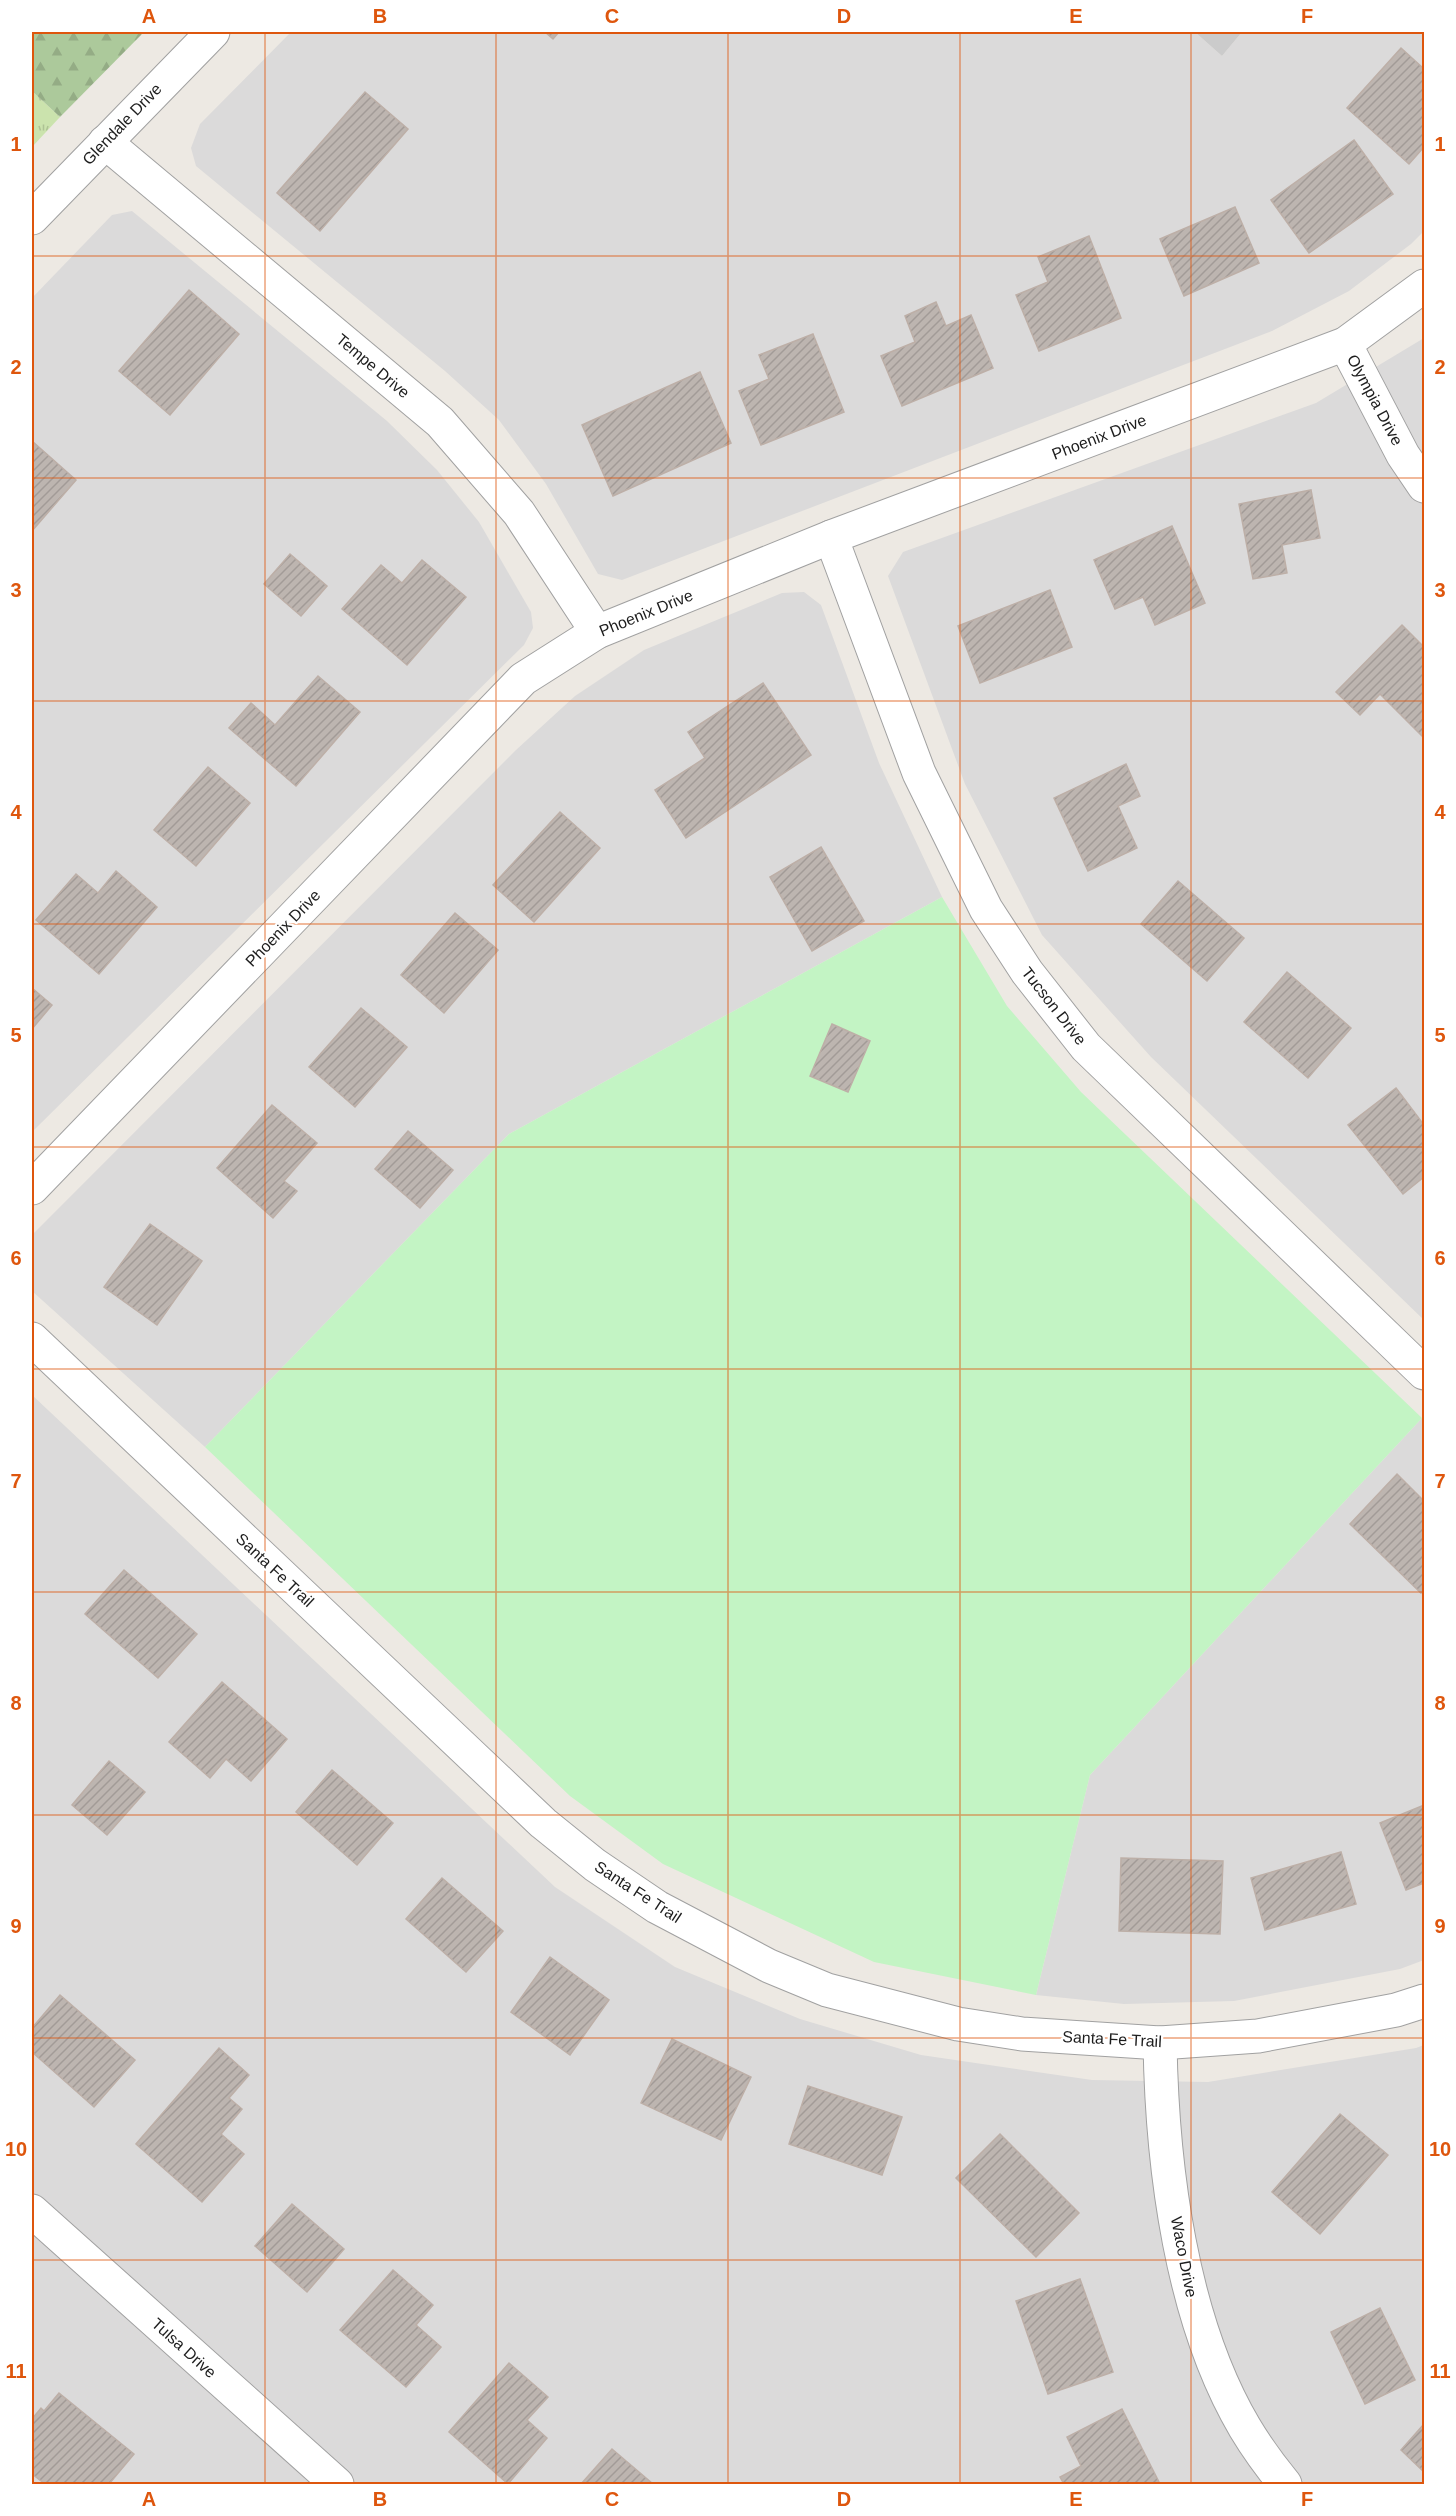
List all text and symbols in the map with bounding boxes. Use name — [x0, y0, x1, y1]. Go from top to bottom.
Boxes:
text: A — [142, 5, 156, 27]
text: B — [373, 5, 387, 27]
text: C — [605, 5, 619, 27]
text: D — [837, 5, 851, 27]
text: E — [1069, 5, 1083, 27]
text: F — [1301, 5, 1313, 27]
street label: Glendale Drive — [79, 80, 165, 168]
text: 1 — [10, 133, 22, 155]
text: 1 — [1434, 133, 1446, 155]
street label: Tempe Drive — [333, 331, 413, 401]
street label: Olympia Drive — [1344, 352, 1406, 448]
text: 2 — [10, 356, 22, 378]
text: 2 — [1434, 356, 1446, 378]
street label: Phoenix Drive — [1049, 411, 1149, 463]
text: 3 — [10, 579, 22, 601]
text: 3 — [1434, 579, 1446, 601]
street label: Phoenix Drive — [597, 586, 695, 640]
text: 4 — [10, 801, 22, 823]
text: 4 — [1434, 801, 1446, 823]
street label: Phoenix Drive — [242, 886, 324, 970]
street label: Tucson Drive — [1018, 964, 1090, 1048]
text: 5 — [10, 1024, 22, 1046]
text: 5 — [1434, 1024, 1446, 1046]
text: 6 — [10, 1247, 22, 1269]
text: 6 — [1434, 1247, 1446, 1269]
text: 7 — [10, 1470, 22, 1492]
text: 7 — [1434, 1470, 1446, 1492]
street label: Santa Fe Trail — [233, 1530, 317, 1610]
text: 8 — [10, 1692, 22, 1714]
text: 8 — [1434, 1692, 1446, 1714]
street label: Santa Fe Trail — [592, 1858, 684, 1926]
text: 9 — [10, 1915, 22, 1937]
text: 9 — [1434, 1915, 1446, 1937]
street label: Santa Fe Trail — [1062, 2028, 1162, 2050]
text: 10 — [5, 2138, 27, 2160]
text: 10 — [1429, 2138, 1451, 2160]
street label: Waco Drive — [1168, 2215, 1200, 2299]
street label: Tulsa Drive — [148, 2315, 220, 2381]
text: 11 — [5, 2360, 27, 2382]
text: 11 — [1429, 2360, 1451, 2382]
text: A — [142, 2488, 156, 2510]
text: B — [373, 2488, 387, 2510]
text: C — [605, 2488, 619, 2510]
text: D — [837, 2488, 851, 2510]
text: E — [1069, 2488, 1083, 2510]
text: F — [1301, 2488, 1313, 2510]

